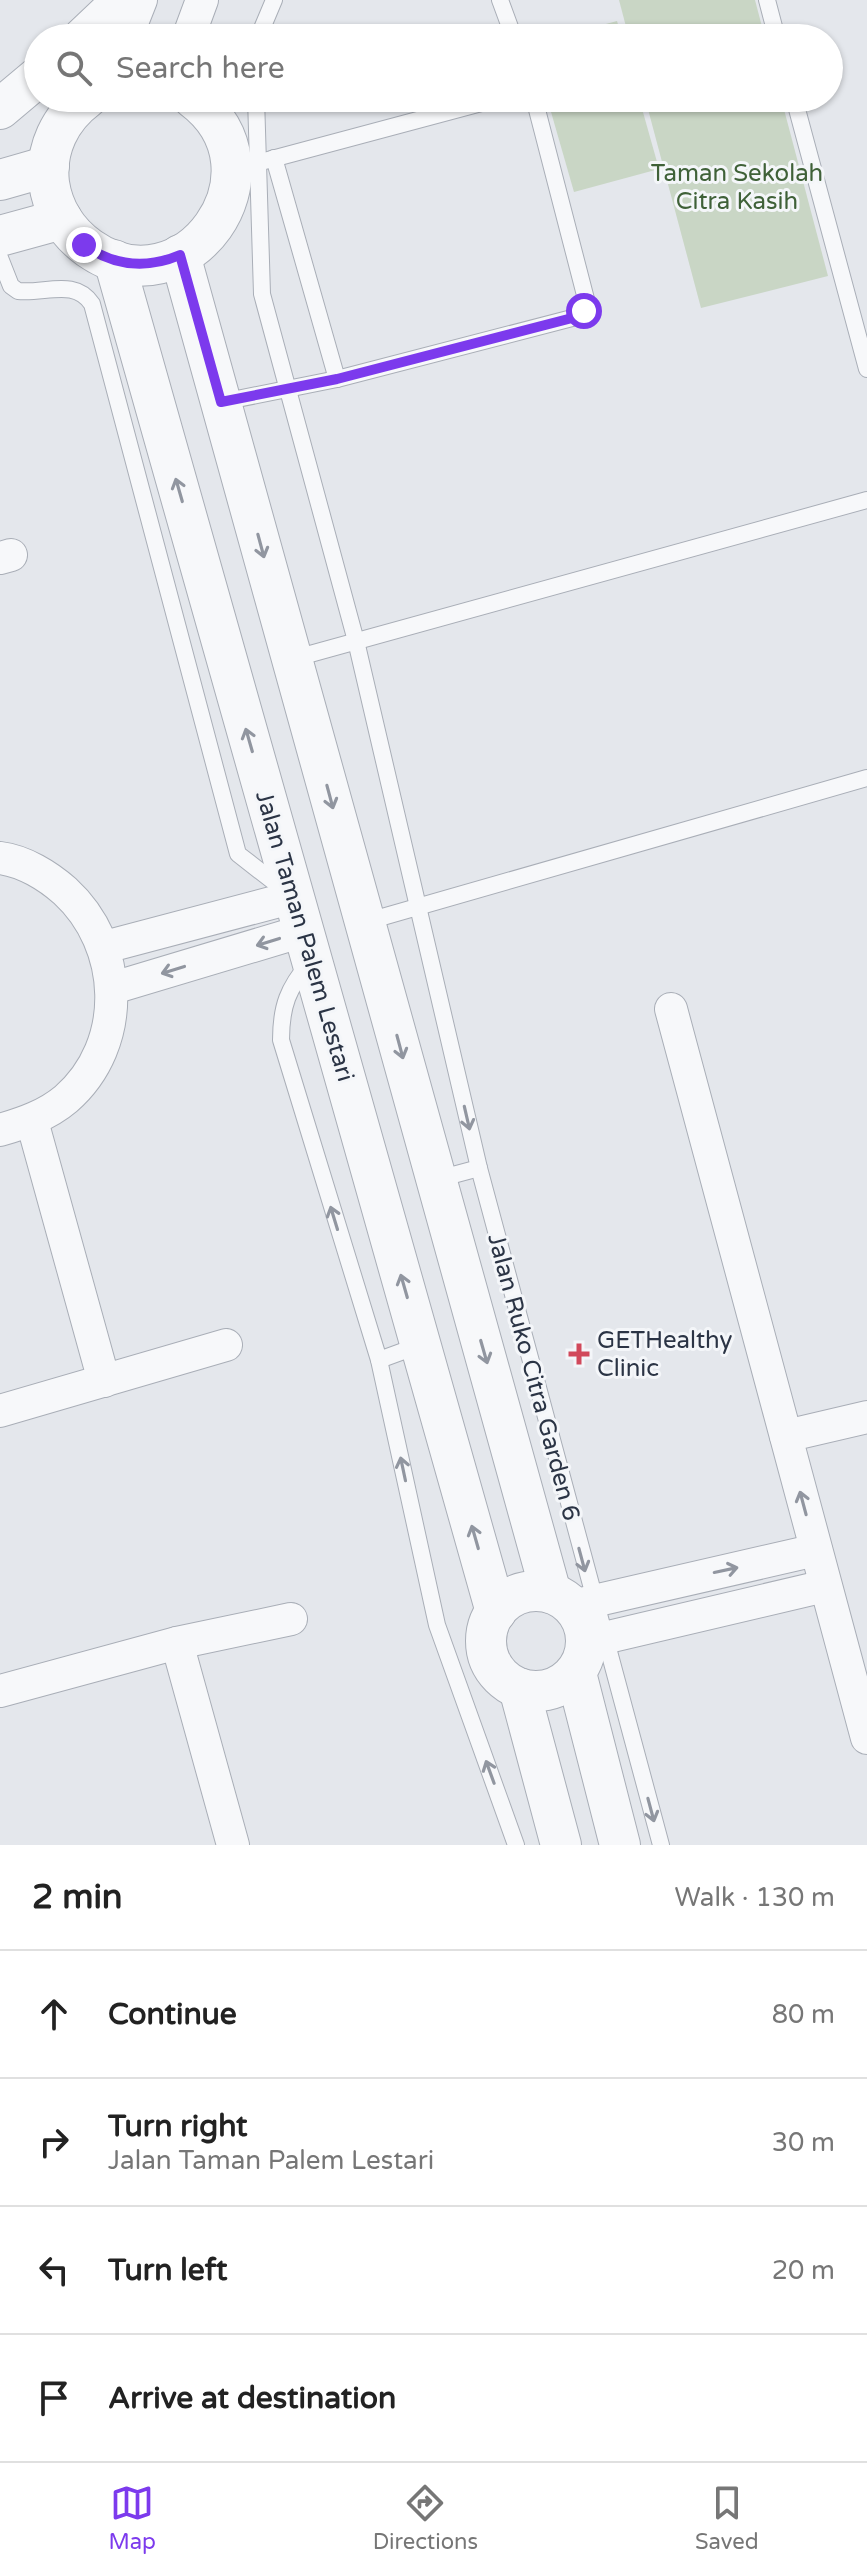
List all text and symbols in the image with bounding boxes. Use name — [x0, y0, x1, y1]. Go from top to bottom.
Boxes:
search box — [24, 24, 843, 112]
icon: search — [52, 46, 96, 90]
text: Search here — [116, 50, 285, 87]
park label: Taman Sekolah Citra Kasih — [651, 159, 823, 216]
route end — [66, 227, 102, 263]
route start — [566, 293, 602, 329]
one-way arrow — [170, 477, 185, 503]
one-way arrow — [254, 533, 269, 559]
one-way arrow — [241, 727, 256, 753]
one-way arrow — [324, 783, 339, 809]
street label: Jalan Taman Palem Lestari — [249, 787, 360, 1085]
one-way arrow — [255, 935, 281, 950]
one-way arrow — [160, 963, 186, 978]
one-way arrow — [393, 1034, 408, 1060]
one-way arrow — [460, 1105, 475, 1131]
one-way arrow — [326, 1205, 341, 1230]
street label: Jalan Ruko Citra Garden 6 — [481, 1230, 586, 1524]
one-way arrow — [396, 1274, 411, 1300]
place label: GETHealthy Clinic — [597, 1326, 732, 1383]
one-way arrow — [477, 1338, 492, 1364]
marker: GETHealthy Clinic — [568, 1343, 590, 1365]
one-way arrow — [395, 1456, 410, 1482]
one-way arrow — [795, 1490, 810, 1516]
one-way arrow — [466, 1524, 481, 1550]
one-way arrow — [575, 1546, 590, 1572]
one-way arrow — [713, 1562, 738, 1577]
one-way arrow — [482, 1760, 496, 1784]
one-way arrow — [644, 1797, 659, 1823]
text: 2 min — [32, 1877, 123, 1918]
text: Walk · 130 m — [675, 1882, 835, 1913]
icon: ahead — [32, 1992, 76, 2036]
text: Continue — [108, 1996, 237, 2033]
text: 80 m — [772, 1999, 835, 2030]
text: Turn right — [108, 2108, 248, 2145]
icon: right — [32, 2120, 76, 2164]
text: 30 m — [772, 2127, 835, 2158]
text: Jalan Taman Palem Lestari — [108, 2145, 434, 2176]
icon: left — [32, 2248, 76, 2292]
text: Turn left — [108, 2252, 227, 2289]
text: 20 m — [772, 2255, 835, 2286]
icon: arrive — [32, 2376, 76, 2420]
text: Arrive at destination — [108, 2380, 396, 2417]
tab: Map — [108, 2481, 156, 2555]
tab: Directions — [373, 2481, 478, 2555]
tab: Saved — [695, 2481, 759, 2555]

